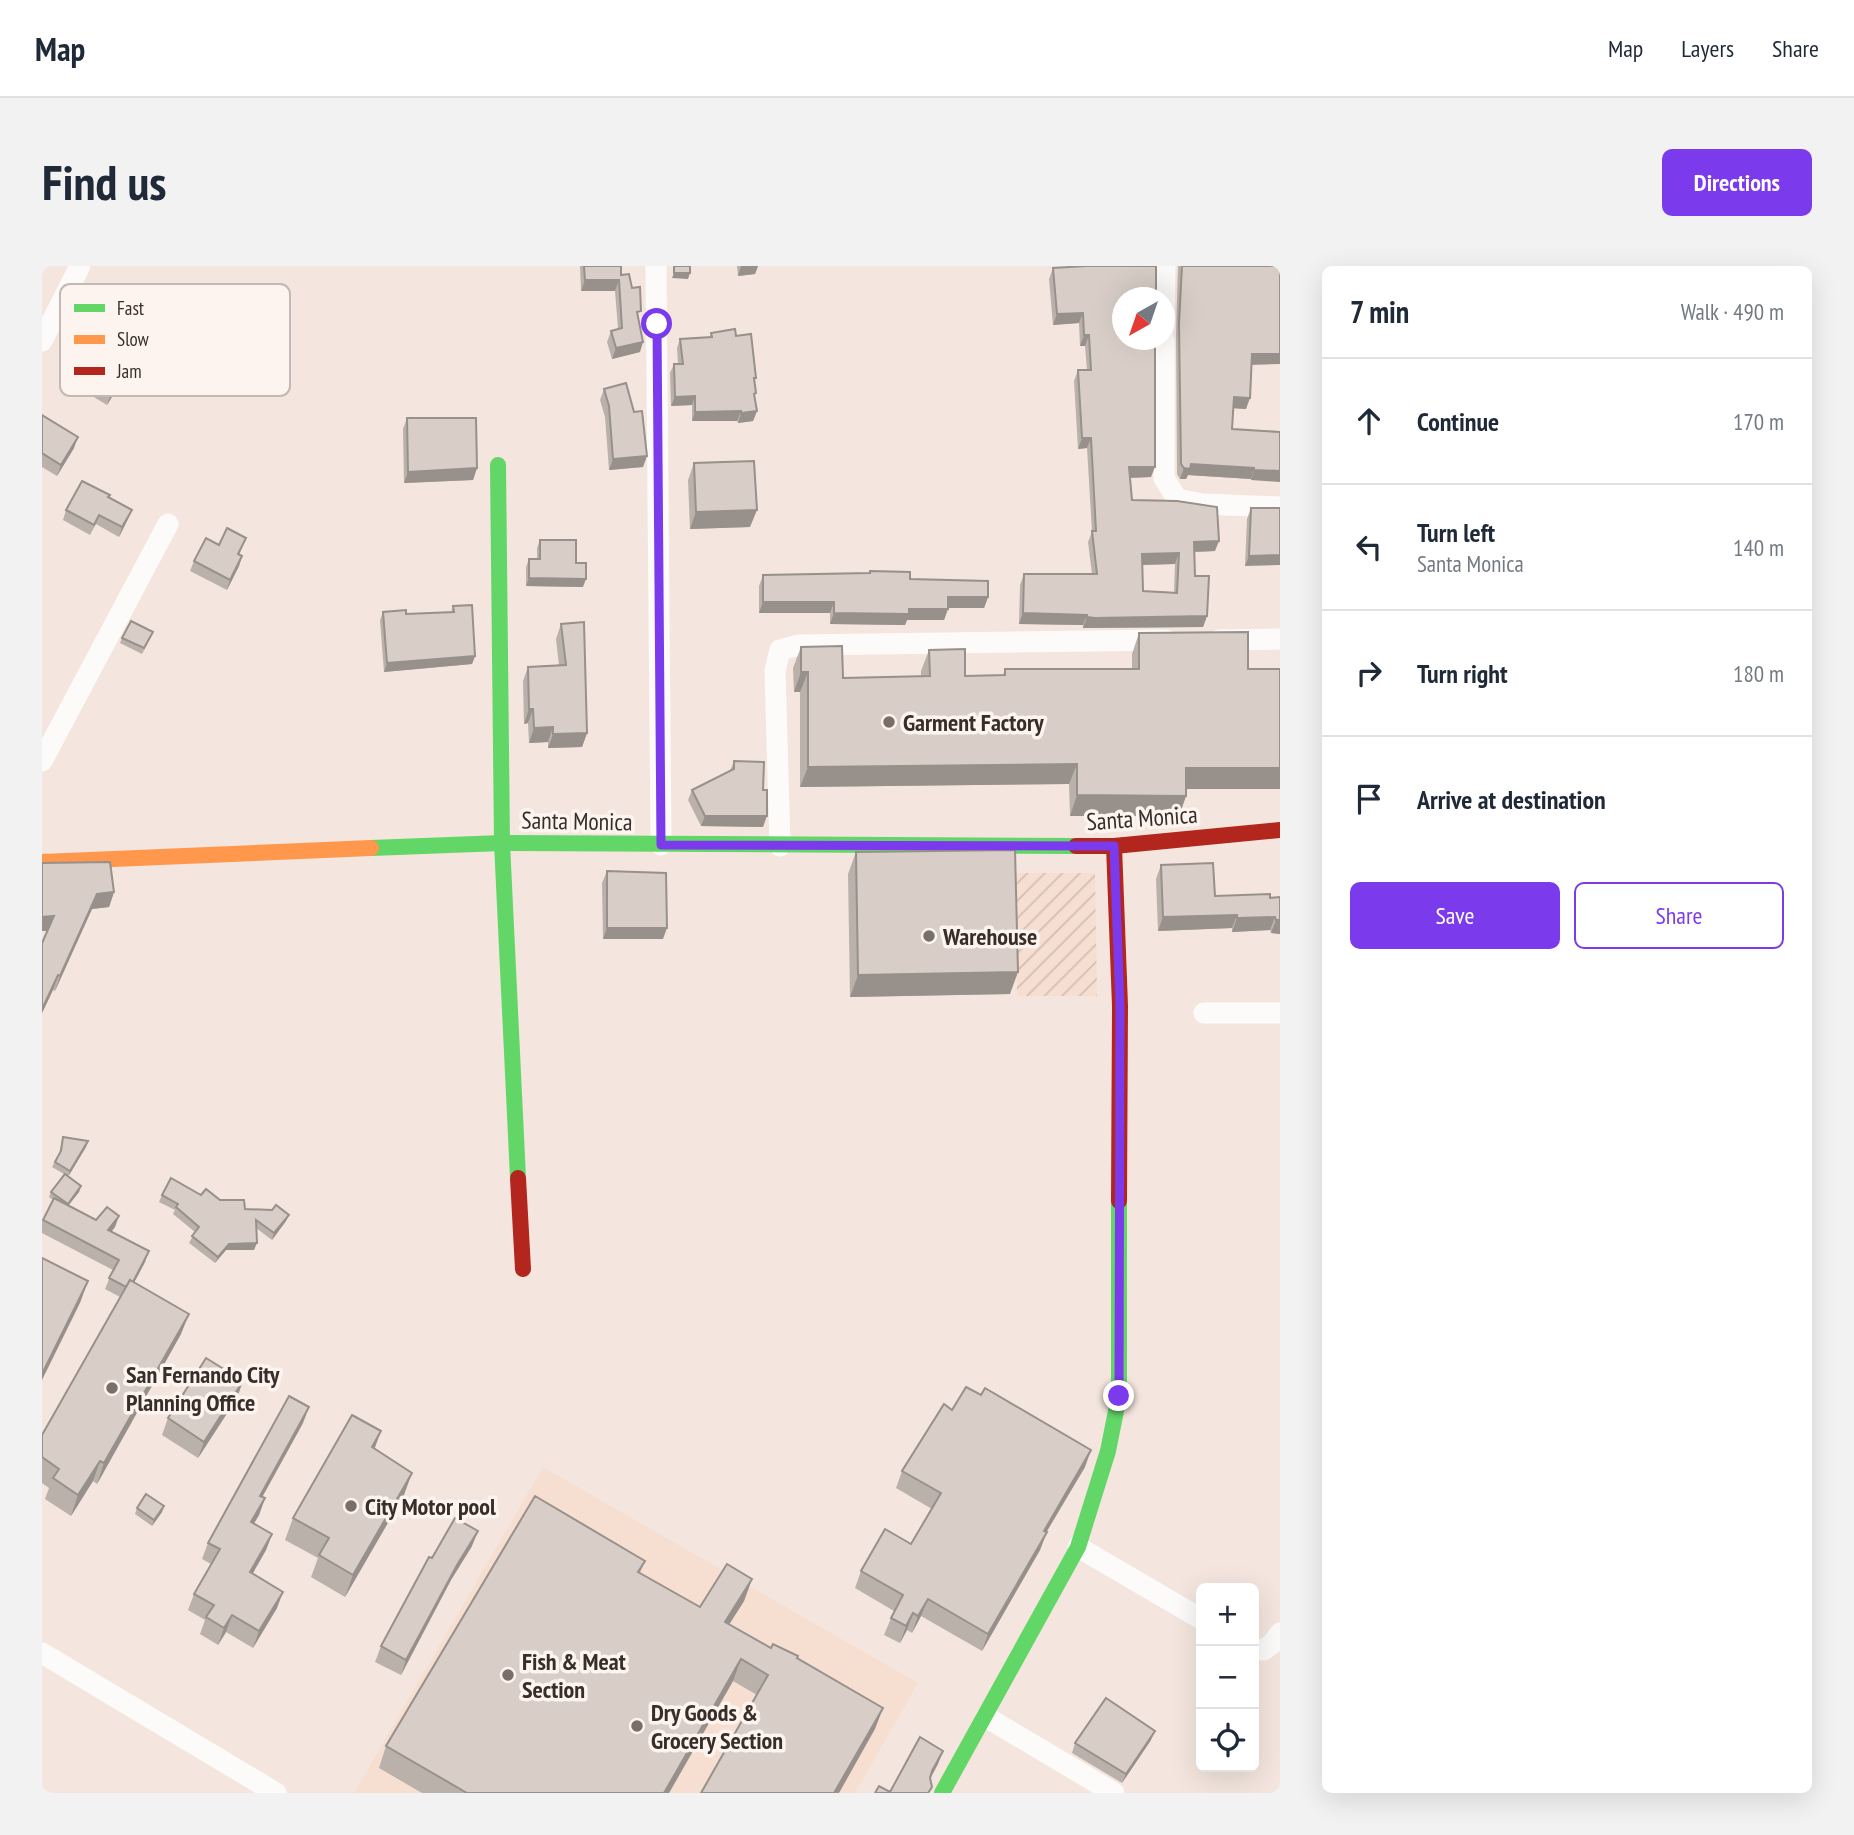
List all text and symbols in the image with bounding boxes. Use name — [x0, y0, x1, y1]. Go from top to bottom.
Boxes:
text: Map — [35, 27, 85, 70]
text: Map — [1608, 33, 1643, 64]
text: Layers — [1681, 33, 1734, 64]
text: Share — [1772, 33, 1819, 64]
button: Directions — [1662, 149, 1812, 216]
text: Find us — [42, 150, 166, 214]
legend — [60, 284, 290, 396]
north arrow — [1112, 287, 1175, 350]
text: 7 min — [1350, 292, 1409, 331]
text: Fast — [117, 296, 145, 320]
text: Walk · 490 m — [1681, 297, 1784, 326]
route start — [641, 308, 672, 339]
text: Slow — [117, 327, 150, 351]
text: Jam — [116, 359, 142, 383]
icon: ahead — [1350, 402, 1388, 440]
text: Continue — [1417, 405, 1499, 438]
text: 170 m — [1733, 407, 1784, 436]
text: Turn left — [1417, 516, 1495, 549]
icon: left — [1350, 528, 1388, 566]
text: 140 m — [1733, 533, 1784, 562]
text: Santa Monica — [1417, 549, 1524, 578]
icon: right — [1350, 654, 1388, 692]
text: Turn right — [1417, 657, 1508, 690]
text: 180 m — [1733, 659, 1784, 688]
place label: Garment Factory — [903, 707, 1044, 738]
marker: Garment Factory — [881, 714, 897, 730]
icon: arrive — [1350, 780, 1388, 818]
text: Arrive at destination — [1417, 783, 1606, 816]
street label: Santa Monica — [1085, 799, 1199, 837]
street label: Santa Monica — [521, 805, 633, 837]
button: Save — [1350, 882, 1560, 949]
button: Share — [1574, 882, 1784, 949]
place label: Warehouse — [942, 921, 1037, 952]
marker: Warehouse — [921, 928, 937, 944]
place label: San Fernando City Planning Office — [126, 1359, 280, 1418]
marker: San Fernando City Planning Office — [104, 1380, 120, 1396]
route end — [1103, 1380, 1134, 1411]
place label: City Motor pool — [365, 1491, 496, 1522]
marker: City Motor pool — [343, 1498, 359, 1514]
map controls — [1196, 1583, 1259, 1772]
button: + — [1196, 1583, 1259, 1646]
place label: Fish & Meat Section — [522, 1646, 626, 1705]
button: − — [1196, 1646, 1259, 1709]
marker: Fish & Meat Section — [500, 1667, 516, 1683]
place label: Dry Goods & Grocery Section — [651, 1697, 783, 1756]
button: locate — [1196, 1709, 1259, 1772]
marker: Dry Goods & Grocery Section — [629, 1718, 645, 1734]

